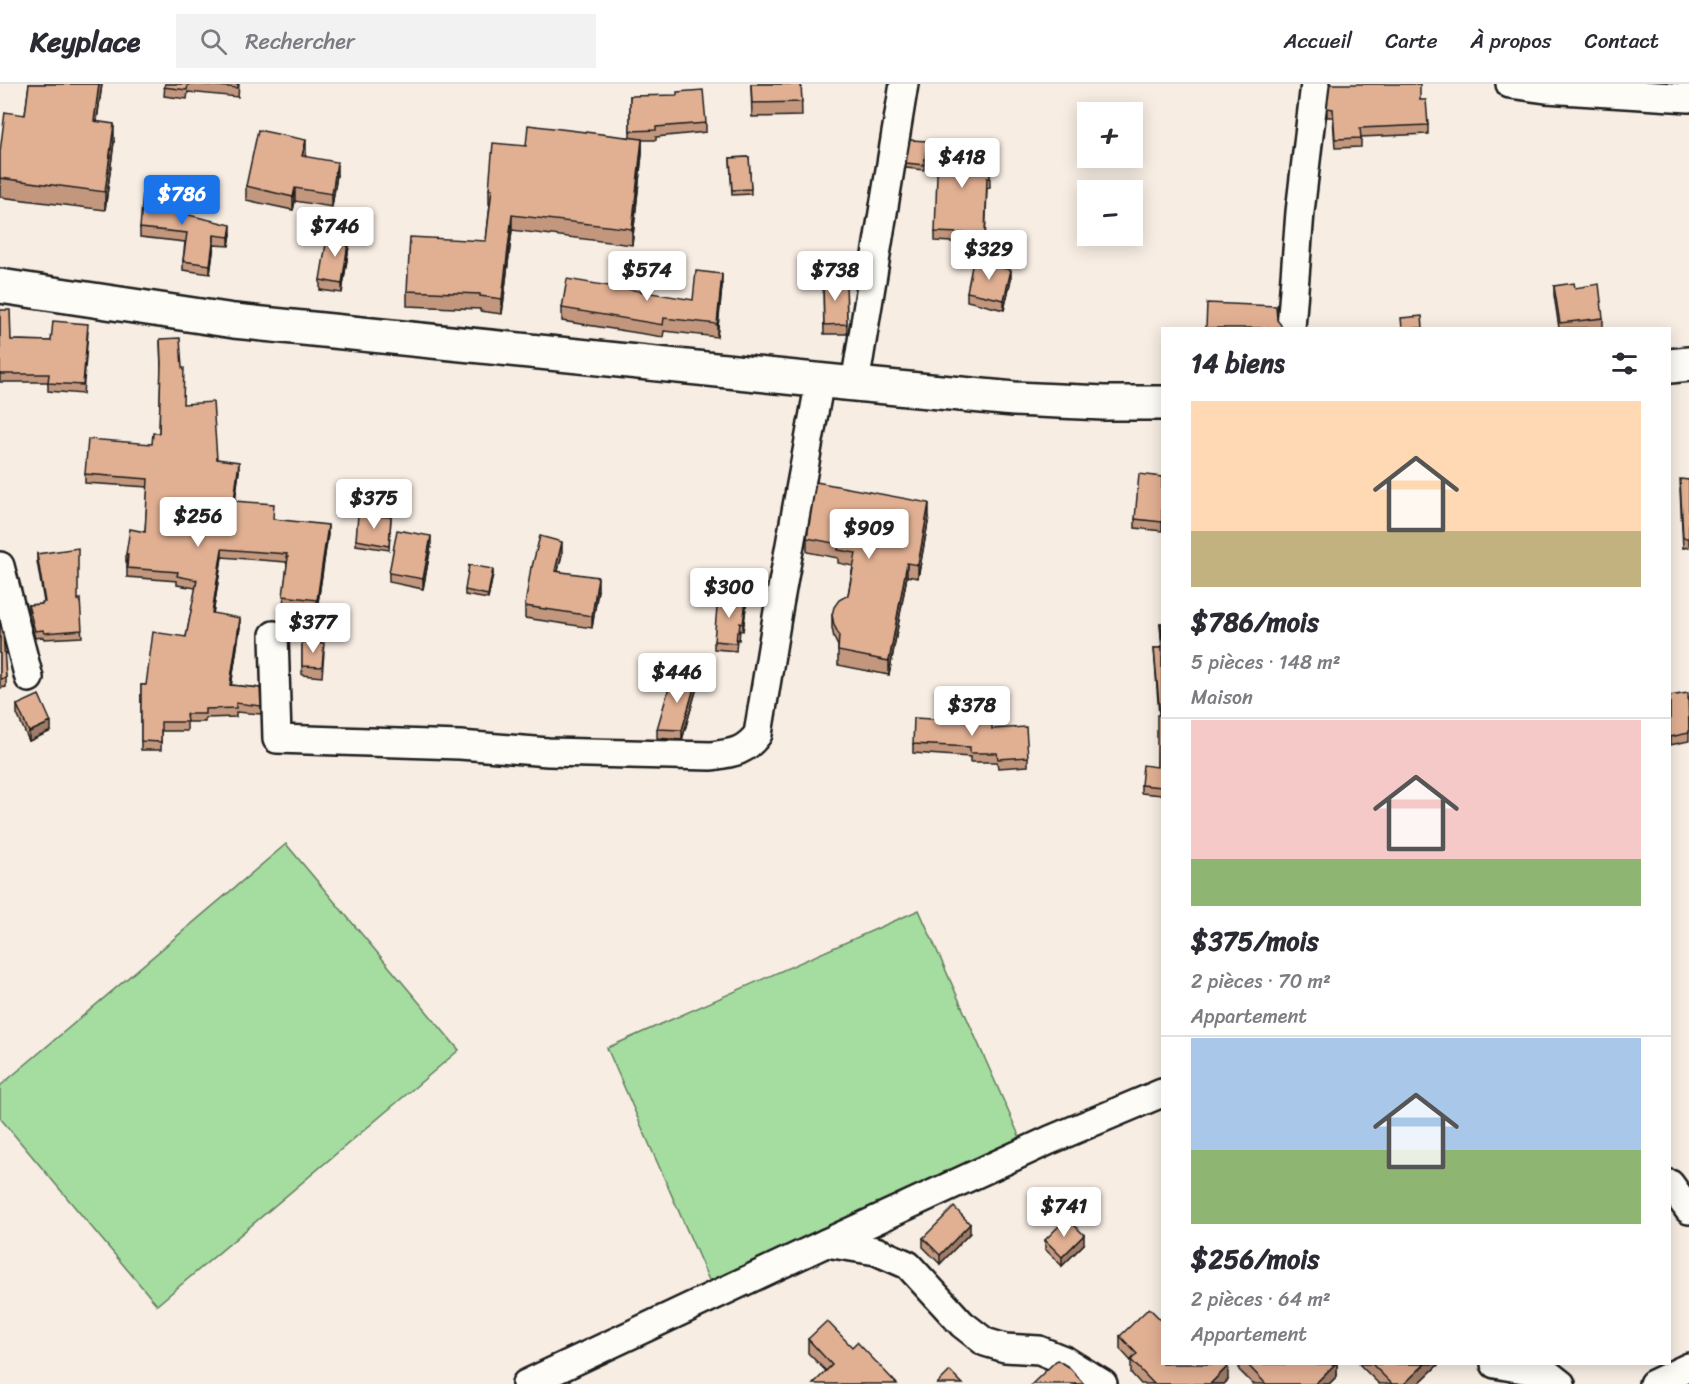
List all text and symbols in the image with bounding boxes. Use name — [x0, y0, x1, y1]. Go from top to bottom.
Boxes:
search box — [176, 14, 596, 68]
text: Keyplace — [30, 17, 140, 66]
text: Rechercher — [245, 22, 355, 61]
text: Accueil — [1284, 22, 1352, 60]
text: Carte — [1385, 22, 1438, 60]
text: À propos — [1471, 22, 1552, 60]
text: Contact — [1585, 22, 1659, 60]
icon: search — [197, 25, 230, 58]
map controls — [1077, 102, 1143, 246]
button: + — [1077, 102, 1143, 168]
pin: $418 — [926, 138, 998, 189]
text: $418 — [939, 140, 985, 175]
pin: $786 — [146, 175, 218, 226]
text: $786 — [158, 177, 206, 212]
button: − — [1077, 180, 1143, 246]
pin: $746 — [299, 207, 371, 258]
text: $746 — [311, 209, 359, 244]
pin: $329 — [953, 230, 1025, 281]
text: $329 — [965, 232, 1013, 267]
pin: $574 — [611, 251, 683, 302]
pin: $738 — [799, 251, 871, 302]
text: $574 — [622, 253, 672, 288]
text: $738 — [811, 253, 859, 288]
text: 14 biens — [1191, 340, 1285, 386]
icon: filters — [1608, 347, 1641, 380]
icon: home — [1362, 440, 1470, 548]
pin: $375 — [338, 479, 410, 530]
text: $375 — [350, 481, 398, 516]
pin: $256 — [162, 497, 234, 548]
text: $256 — [174, 499, 222, 534]
pin: $909 — [833, 509, 905, 560]
text: $909 — [844, 511, 894, 546]
pin: $300 — [693, 568, 765, 619]
text: $300 — [704, 570, 754, 605]
text: $786/mois — [1191, 599, 1319, 645]
pin: $377 — [277, 603, 349, 654]
text: $377 — [289, 605, 337, 640]
text: 5 pièces · 148 m² — [1191, 645, 1341, 680]
pin: $446 — [641, 653, 713, 704]
text: $446 — [652, 655, 702, 690]
text: Maison — [1191, 680, 1253, 715]
pin: $378 — [936, 686, 1008, 737]
text: $378 — [948, 688, 996, 723]
icon: home — [1362, 759, 1470, 867]
text: $375/mois — [1191, 918, 1319, 964]
text: 2 pièces · 70 m² — [1191, 964, 1331, 999]
text: Appartement — [1191, 999, 1307, 1034]
icon: home — [1362, 1077, 1470, 1185]
pin: $741 — [1028, 1187, 1100, 1238]
text: $741 — [1041, 1189, 1087, 1224]
text: $256/mois — [1191, 1236, 1319, 1282]
text: 2 pièces · 64 m² — [1191, 1282, 1331, 1317]
text: Appartement — [1191, 1317, 1307, 1352]

